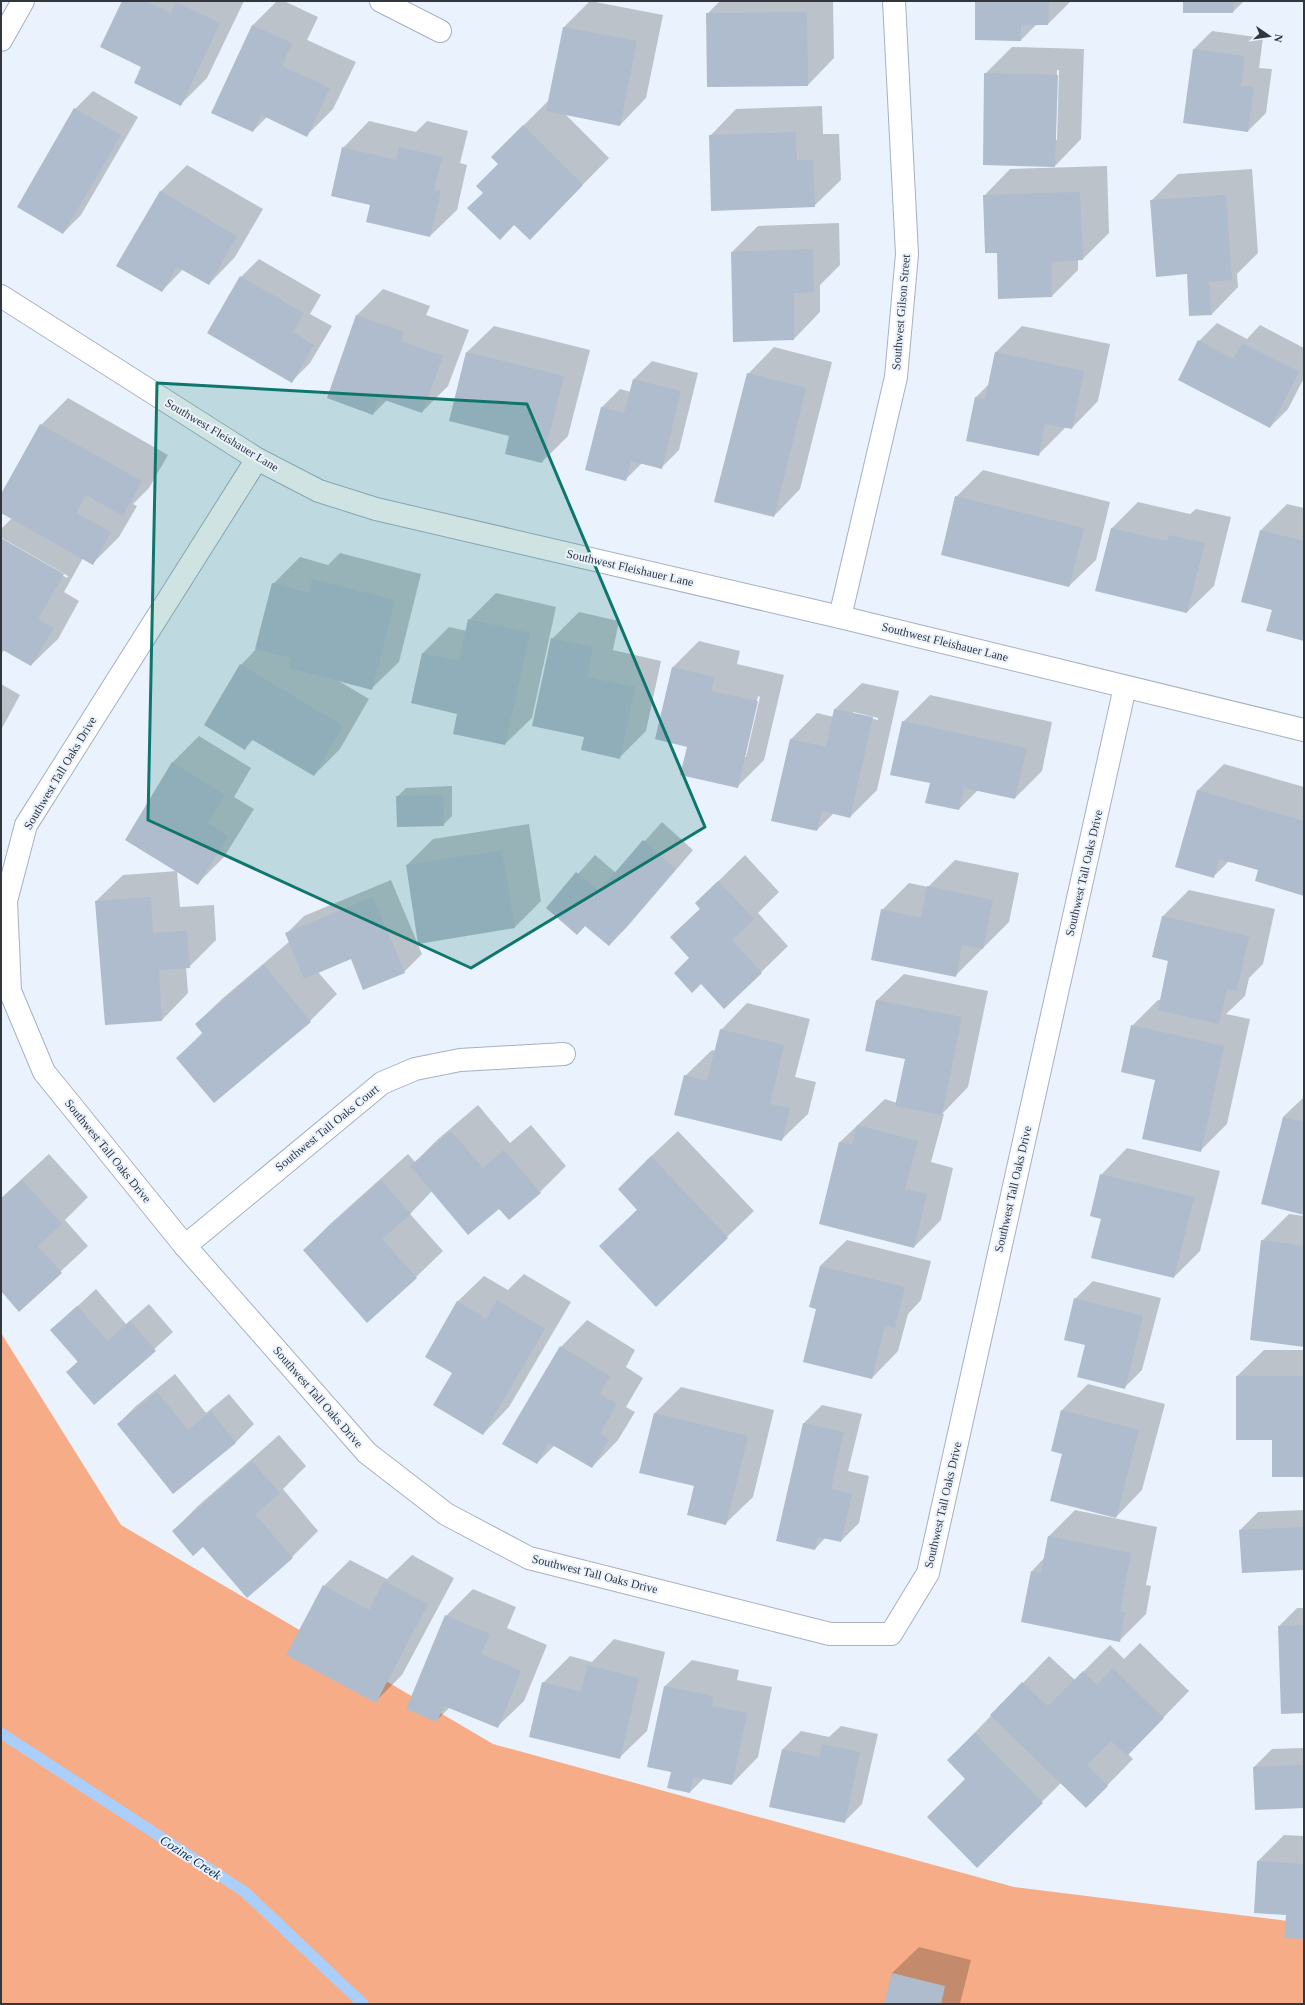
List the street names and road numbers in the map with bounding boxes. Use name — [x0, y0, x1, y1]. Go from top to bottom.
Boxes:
street label: Southwest Gilson Street — [889, 253, 913, 370]
street label: Southwest Fleishauer Lane — [163, 396, 281, 474]
street label: Southwest Fleishauer Lane — [565, 547, 695, 589]
street label: Southwest Fleishauer Lane — [880, 619, 1010, 665]
street label: Southwest Tall Oaks Drive — [21, 714, 99, 832]
street label: Southwest Tall Oaks Drive — [1063, 808, 1105, 938]
street label: Southwest Tall Oaks Court — [272, 1081, 382, 1174]
street label: Southwest Tall Oaks Drive — [62, 1096, 154, 1206]
street label: Southwest Tall Oaks Drive — [992, 1124, 1034, 1254]
street label: Southwest Tall Oaks Drive — [270, 1344, 366, 1450]
street label: Southwest Tall Oaks Drive — [922, 1440, 964, 1570]
street label: Southwest Tall Oaks Drive — [531, 1552, 659, 1596]

